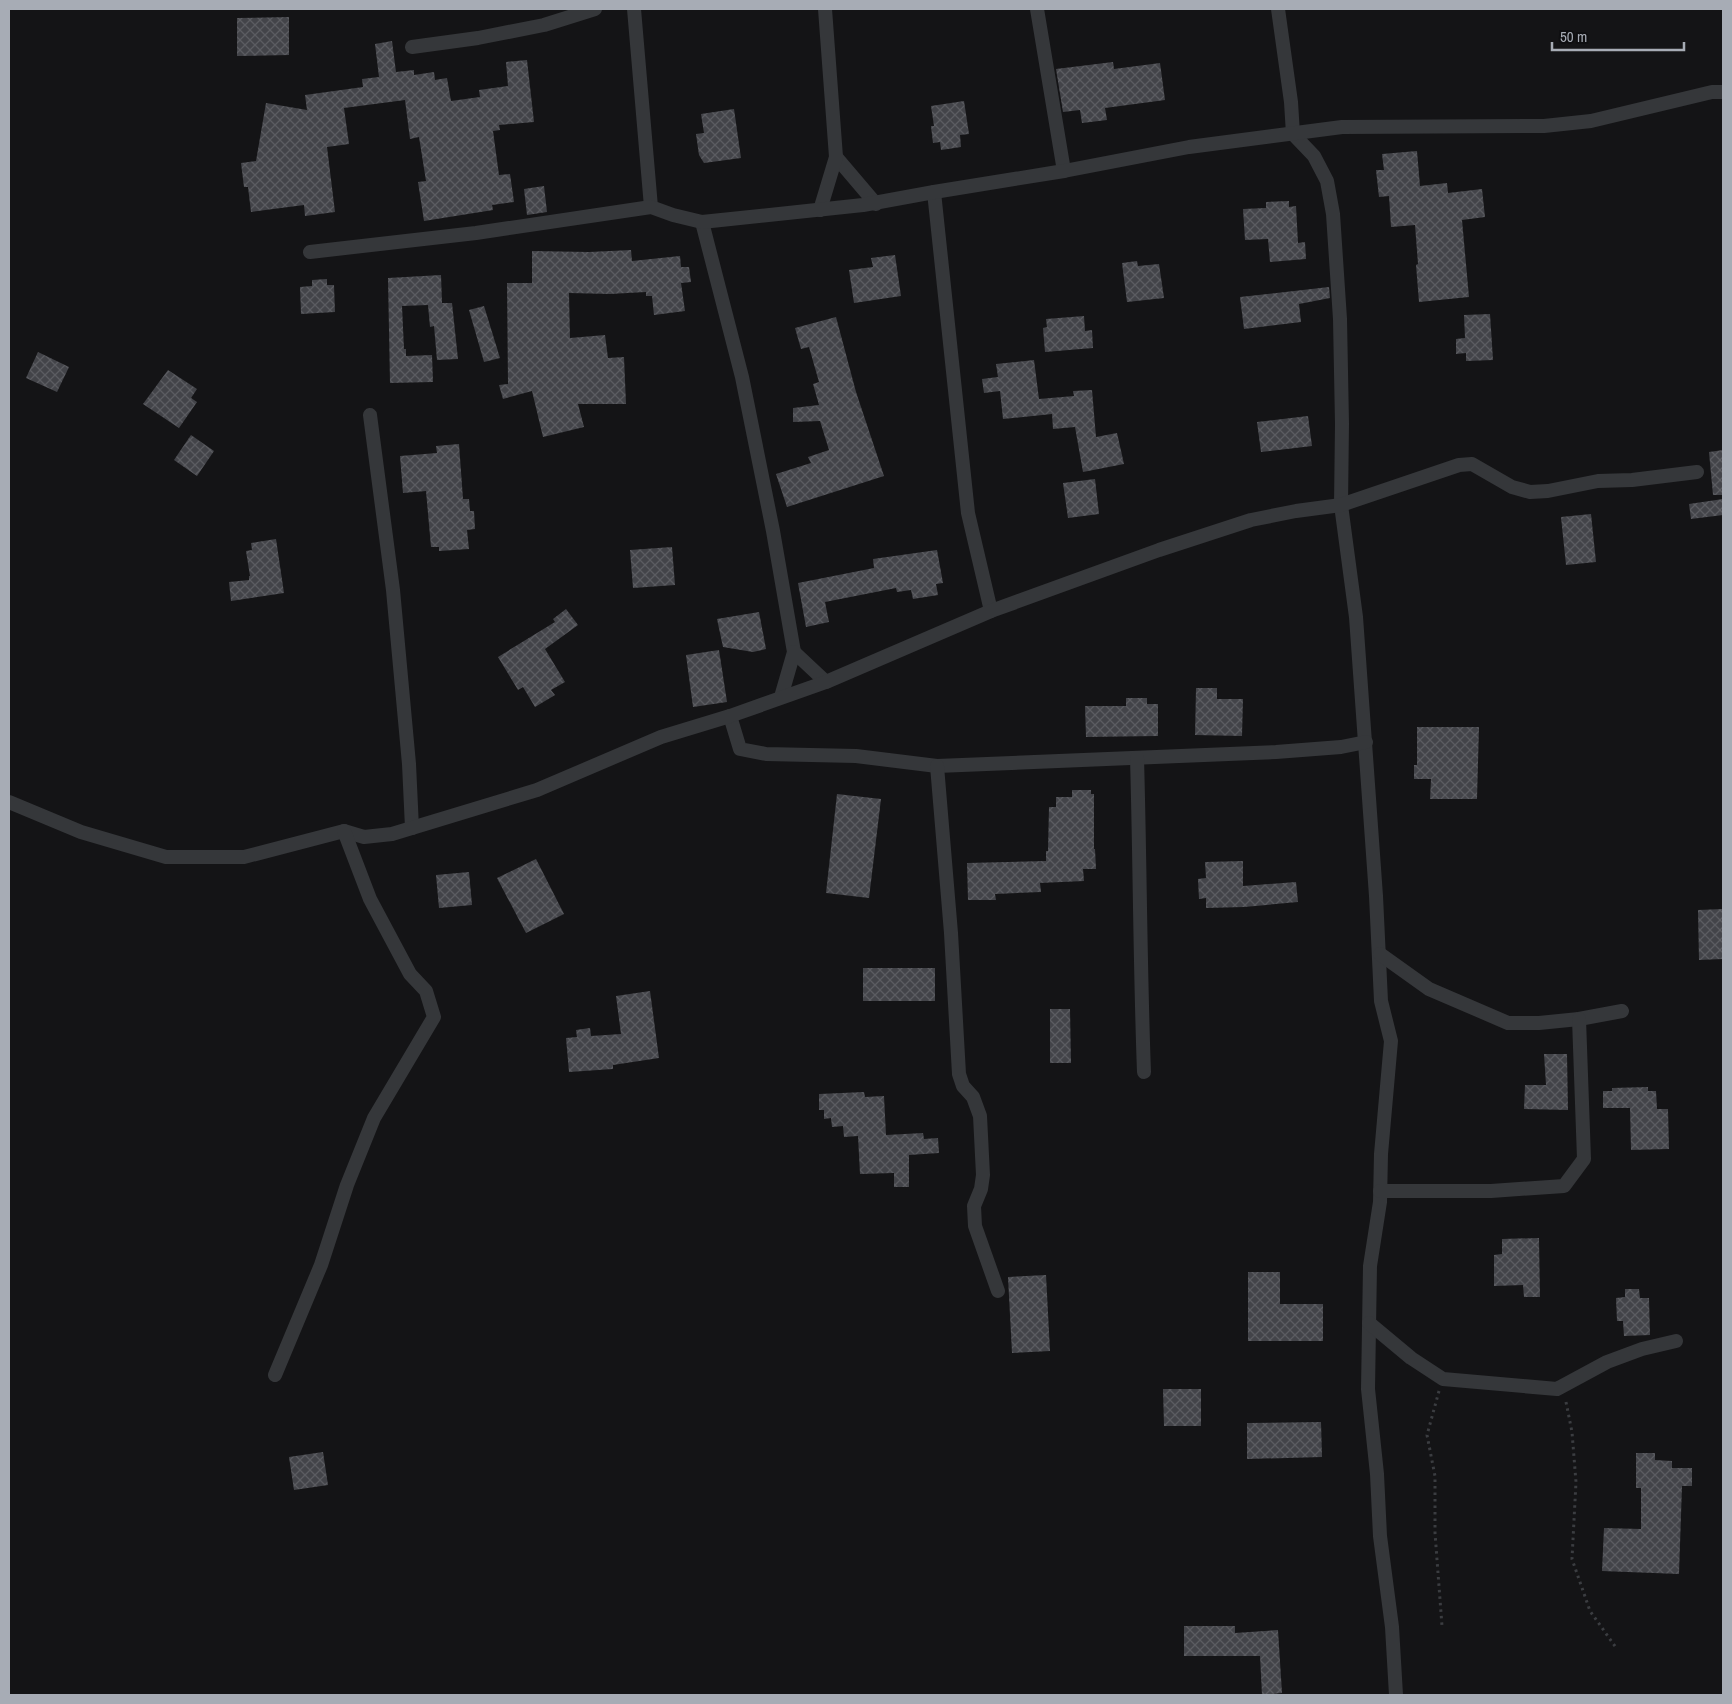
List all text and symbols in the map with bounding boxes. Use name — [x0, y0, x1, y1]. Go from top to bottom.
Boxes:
scale bar — [1552, 20, 1684, 52]
text: 50 m — [1560, 26, 1587, 47]

